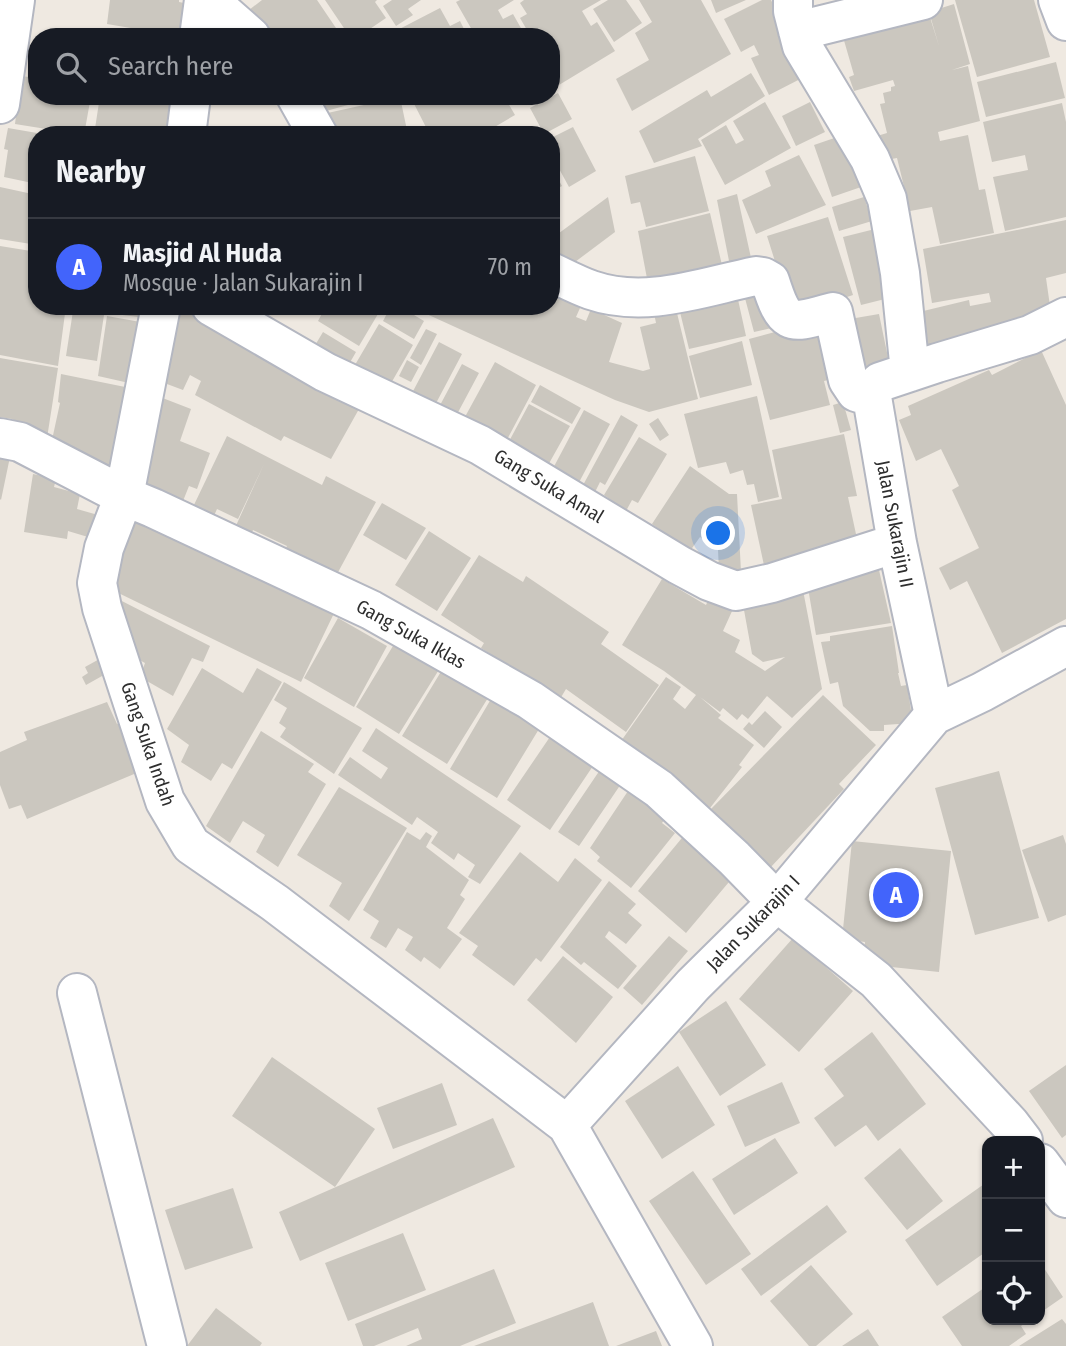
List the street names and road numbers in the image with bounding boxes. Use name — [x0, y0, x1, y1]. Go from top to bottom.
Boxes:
street label: Gang Suka Amal — [490, 444, 608, 528]
street label: Jalan Sukarajin II — [871, 458, 919, 590]
street label: Gang Suka Iklas — [352, 595, 470, 673]
street label: Gang Suka Indah — [116, 679, 180, 809]
street label: Jalan Sukarajin I — [702, 870, 804, 976]

